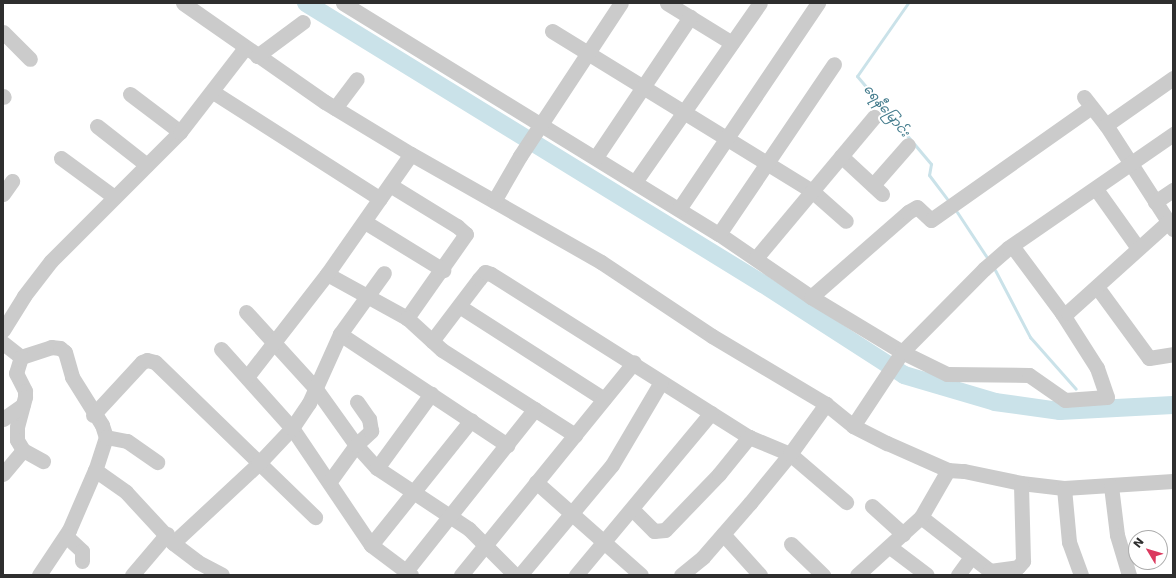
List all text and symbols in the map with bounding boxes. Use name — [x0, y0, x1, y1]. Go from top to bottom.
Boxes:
water label: ရေနီမြောင်း — [860, 82, 912, 140]
north arrow — [1128, 530, 1168, 570]
text: N — [1131, 535, 1147, 551]

